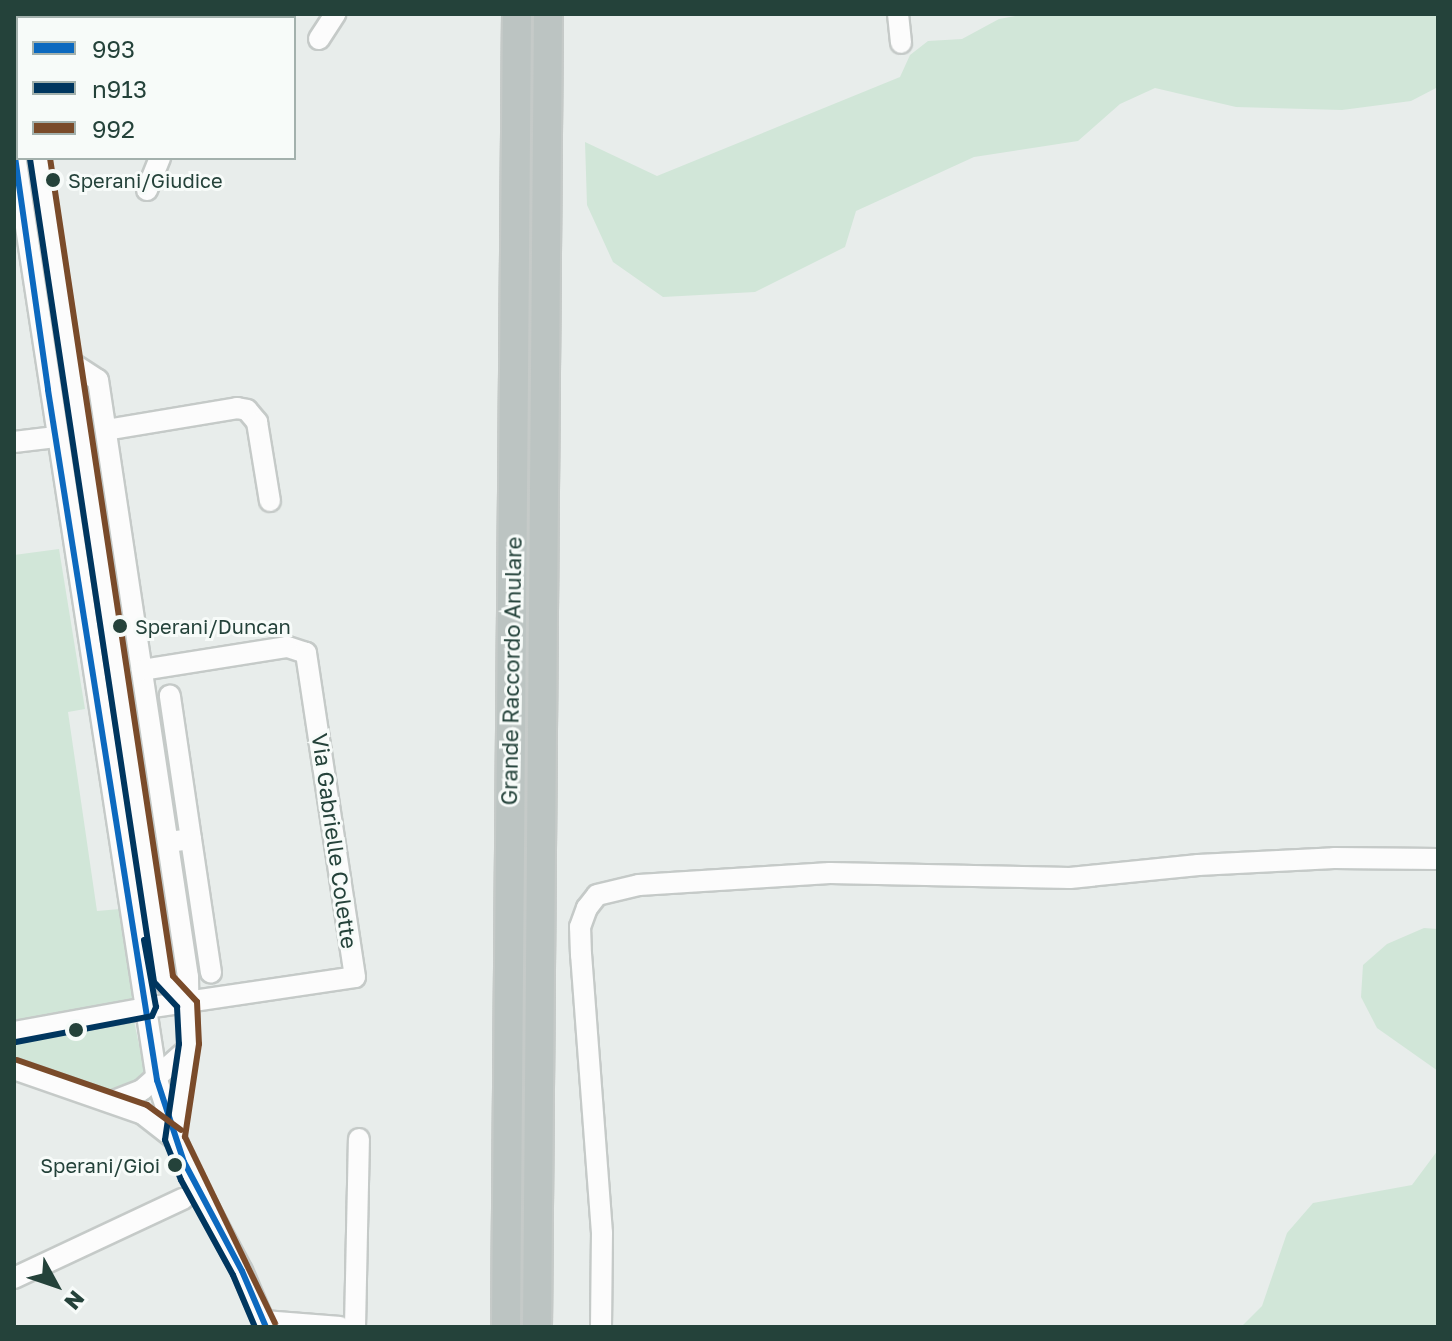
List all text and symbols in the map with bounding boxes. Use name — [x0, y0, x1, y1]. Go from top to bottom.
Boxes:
legend — [16, 16, 296, 160]
text: 993 — [92, 34, 135, 63]
text: n913 — [92, 74, 147, 103]
text: 992 — [92, 114, 135, 143]
place label: Sperani/Giudice — [68, 168, 223, 192]
marker: Sperani/Giudice — [45, 172, 61, 188]
street label: Grande Raccordo Anulare — [495, 536, 527, 806]
place label: Sperani/Duncan — [135, 614, 291, 638]
marker: Sperani/Duncan — [112, 618, 128, 634]
street label: Via Gabrielle Colette — [307, 732, 363, 950]
unlabelled marker — [68, 1022, 84, 1038]
place label: Sperani/Gioi — [40, 1153, 160, 1177]
marker: Sperani/Gioi — [167, 1157, 183, 1173]
north arrow — [16, 1245, 96, 1325]
text: N — [59, 1286, 90, 1316]

